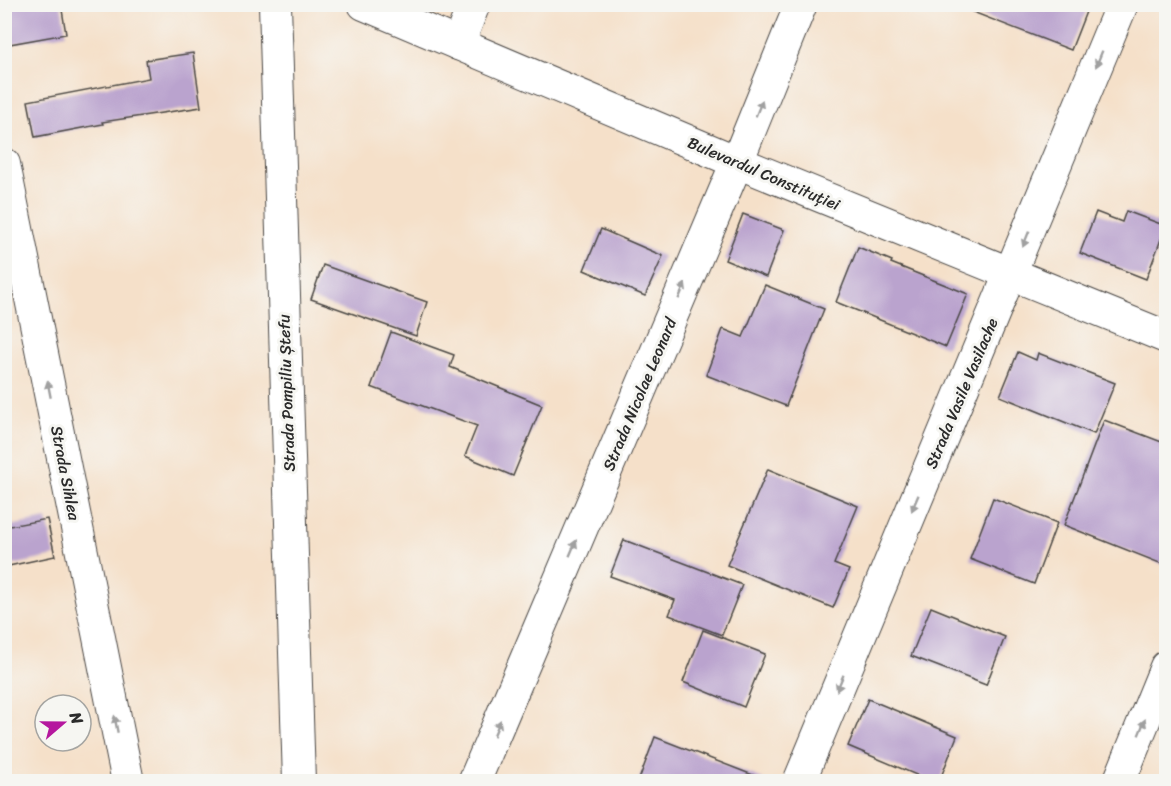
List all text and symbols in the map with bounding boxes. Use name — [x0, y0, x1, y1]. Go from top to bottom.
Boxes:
one-way arrow — [1094, 50, 1104, 68]
one-way arrow — [754, 98, 764, 116]
street label: Bulevardul Constituției — [683, 128, 845, 219]
one-way arrow — [1020, 230, 1030, 248]
one-way arrow — [677, 282, 687, 300]
street label: Strada Nicolae Leonard — [594, 312, 685, 475]
street label: Strada Pompiliu Ștefu — [269, 313, 304, 472]
street label: Strada Vasile Vasilache — [917, 313, 1006, 473]
one-way arrow — [44, 379, 53, 398]
street label: Strada Sihlea — [42, 423, 89, 524]
one-way arrow — [910, 495, 920, 513]
one-way arrow — [568, 539, 578, 557]
one-way arrow — [835, 675, 845, 693]
north arrow — [33, 693, 93, 753]
text: N — [61, 707, 92, 729]
one-way arrow — [111, 715, 121, 733]
one-way arrow — [492, 718, 502, 736]
one-way arrow — [1137, 718, 1147, 736]

